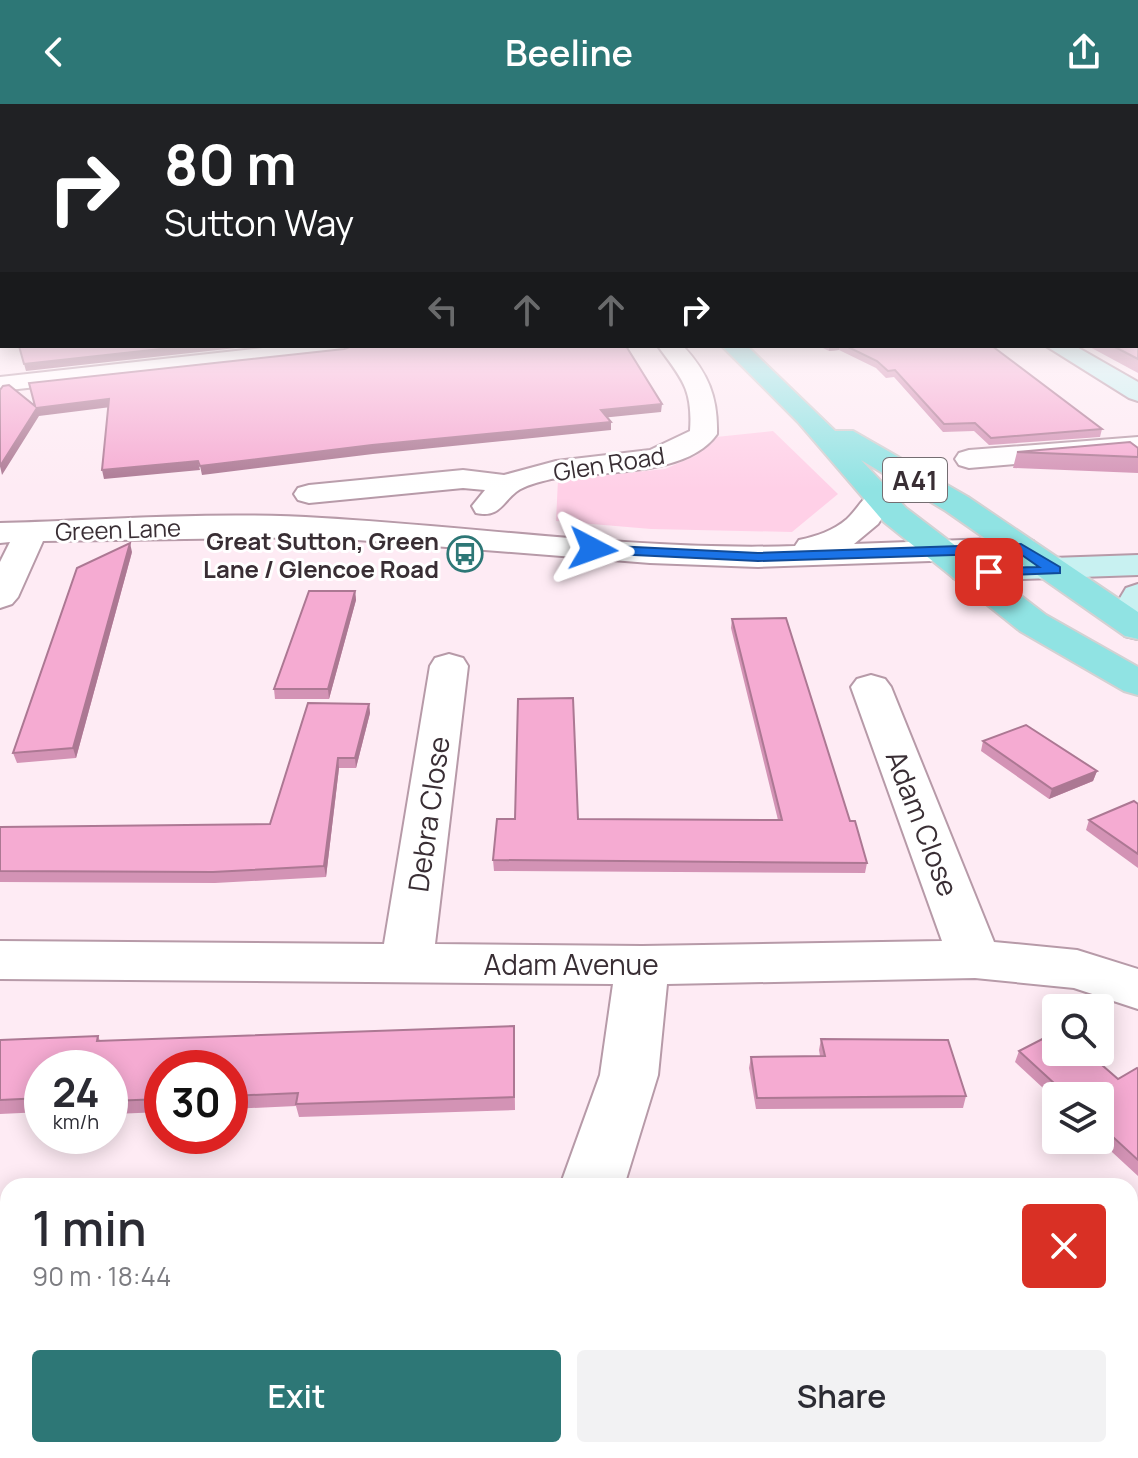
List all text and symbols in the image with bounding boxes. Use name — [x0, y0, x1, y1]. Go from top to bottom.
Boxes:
text: Beeline — [505, 28, 633, 77]
icon: back — [32, 30, 76, 74]
icon: share — [1062, 30, 1106, 74]
text: 80 m — [164, 125, 297, 202]
icon: right — [32, 136, 136, 240]
text: Sutton Way — [164, 198, 354, 247]
icon: left — [421, 288, 465, 332]
icon: ahead — [505, 288, 549, 332]
icon: ahead — [589, 288, 633, 332]
icon: right — [673, 288, 717, 332]
street label: Glen Road — [551, 438, 667, 488]
road number: A41 — [883, 458, 947, 502]
position arrow — [551, 507, 635, 591]
street label: Green Lane — [55, 510, 181, 548]
place label: Great Sutton, Green Lane / Glencoe Road — [203, 524, 439, 585]
bus stop icon: Great Sutton, Green Lane / Glencoe Road — [446, 535, 484, 573]
pin — [955, 538, 1023, 606]
icon: arrive — [967, 550, 1011, 594]
street label: Debra Close — [398, 734, 458, 894]
street label: Adam Close — [878, 745, 968, 901]
street label: Adam Avenue — [483, 945, 659, 983]
map controls — [1042, 994, 1114, 1154]
button: search — [1042, 994, 1114, 1066]
speed limit sign: 30 — [144, 1050, 248, 1154]
text: 24 — [52, 1064, 100, 1119]
button: layers — [1042, 1082, 1114, 1154]
text: km/h — [53, 1108, 99, 1135]
text: 1 min — [32, 1195, 146, 1260]
button: close — [1022, 1204, 1106, 1288]
text: 90 m · 18:44 — [32, 1258, 171, 1294]
button: Exit — [32, 1350, 561, 1442]
button: Share — [577, 1350, 1106, 1442]

